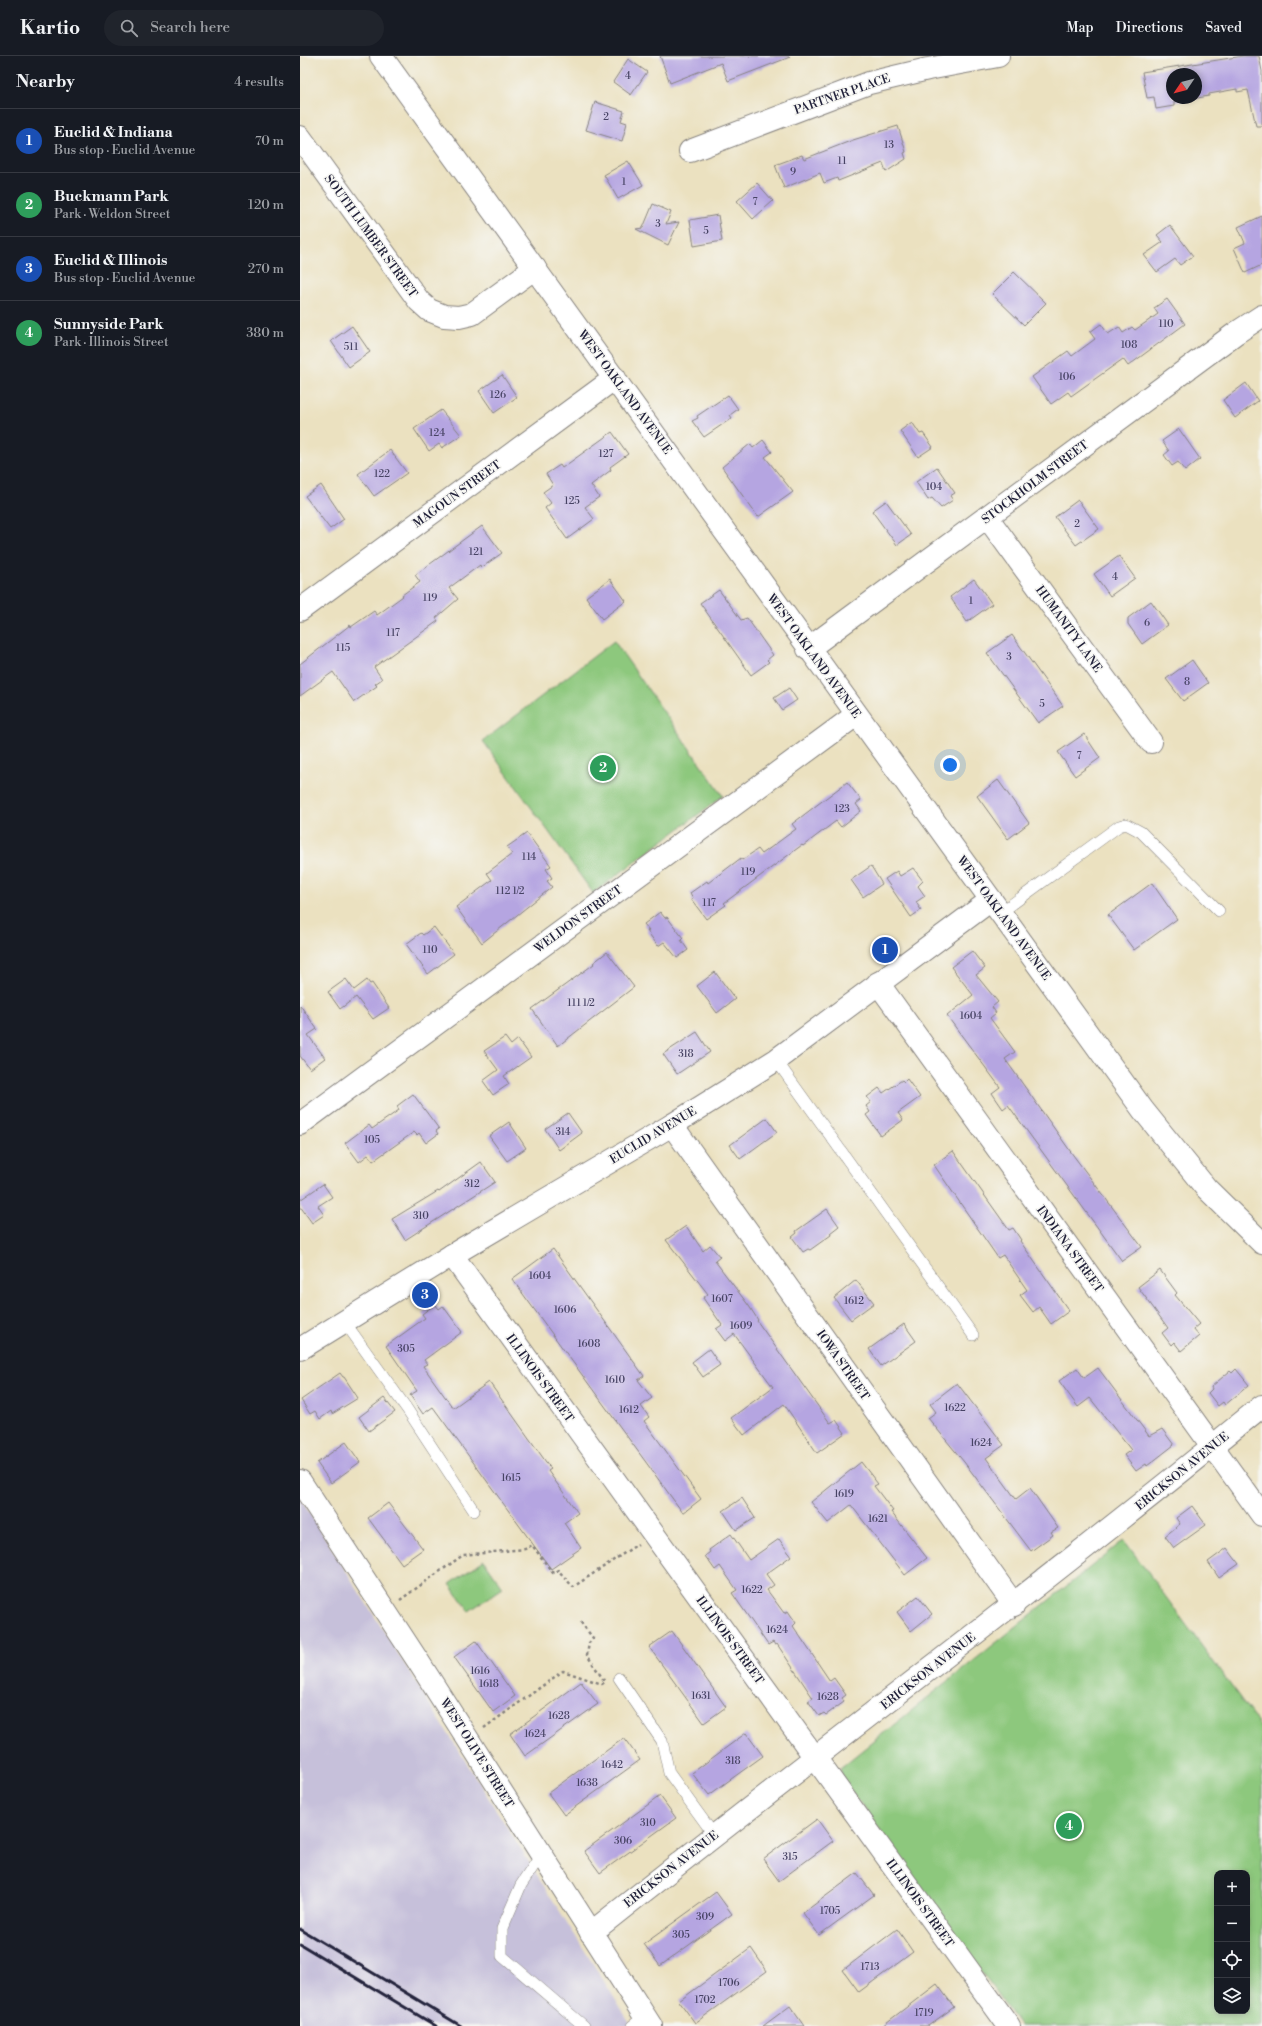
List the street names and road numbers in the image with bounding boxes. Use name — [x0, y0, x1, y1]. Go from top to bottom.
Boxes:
street label: PARTNER PLACE — [792, 71, 892, 118]
street label: SOUTH LUMBER STREET — [321, 172, 421, 301]
street label: WEST OAKLAND AVENUE — [574, 326, 675, 457]
street label: STOCKHOLM STREET — [979, 437, 1092, 528]
street label: MAGOUN STREET — [410, 457, 505, 531]
street label: HUMANITY LANE — [1032, 583, 1105, 676]
street label: WEST OAKLAND AVENUE — [763, 590, 864, 721]
street label: WEST OAKLAND AVENUE — [953, 852, 1054, 983]
street label: WELDON STREET — [530, 882, 626, 957]
street label: EUCLID AVENUE — [607, 1104, 700, 1167]
street label: INDIANA STREET — [1033, 1203, 1106, 1296]
street label: IOWA STREET — [813, 1327, 873, 1404]
street label: ILLINOIS STREET — [503, 1331, 577, 1426]
street label: ERICKSON AVENUE — [1132, 1429, 1232, 1514]
street label: ILLINOIS STREET — [693, 1593, 767, 1688]
street label: ERICKSON AVENUE — [878, 1630, 979, 1713]
street label: WEST OLIVE STREET — [436, 1695, 517, 1811]
street label: ERICKSON AVENUE — [621, 1828, 722, 1911]
street label: ILLINOIS STREET — [883, 1856, 957, 1951]

